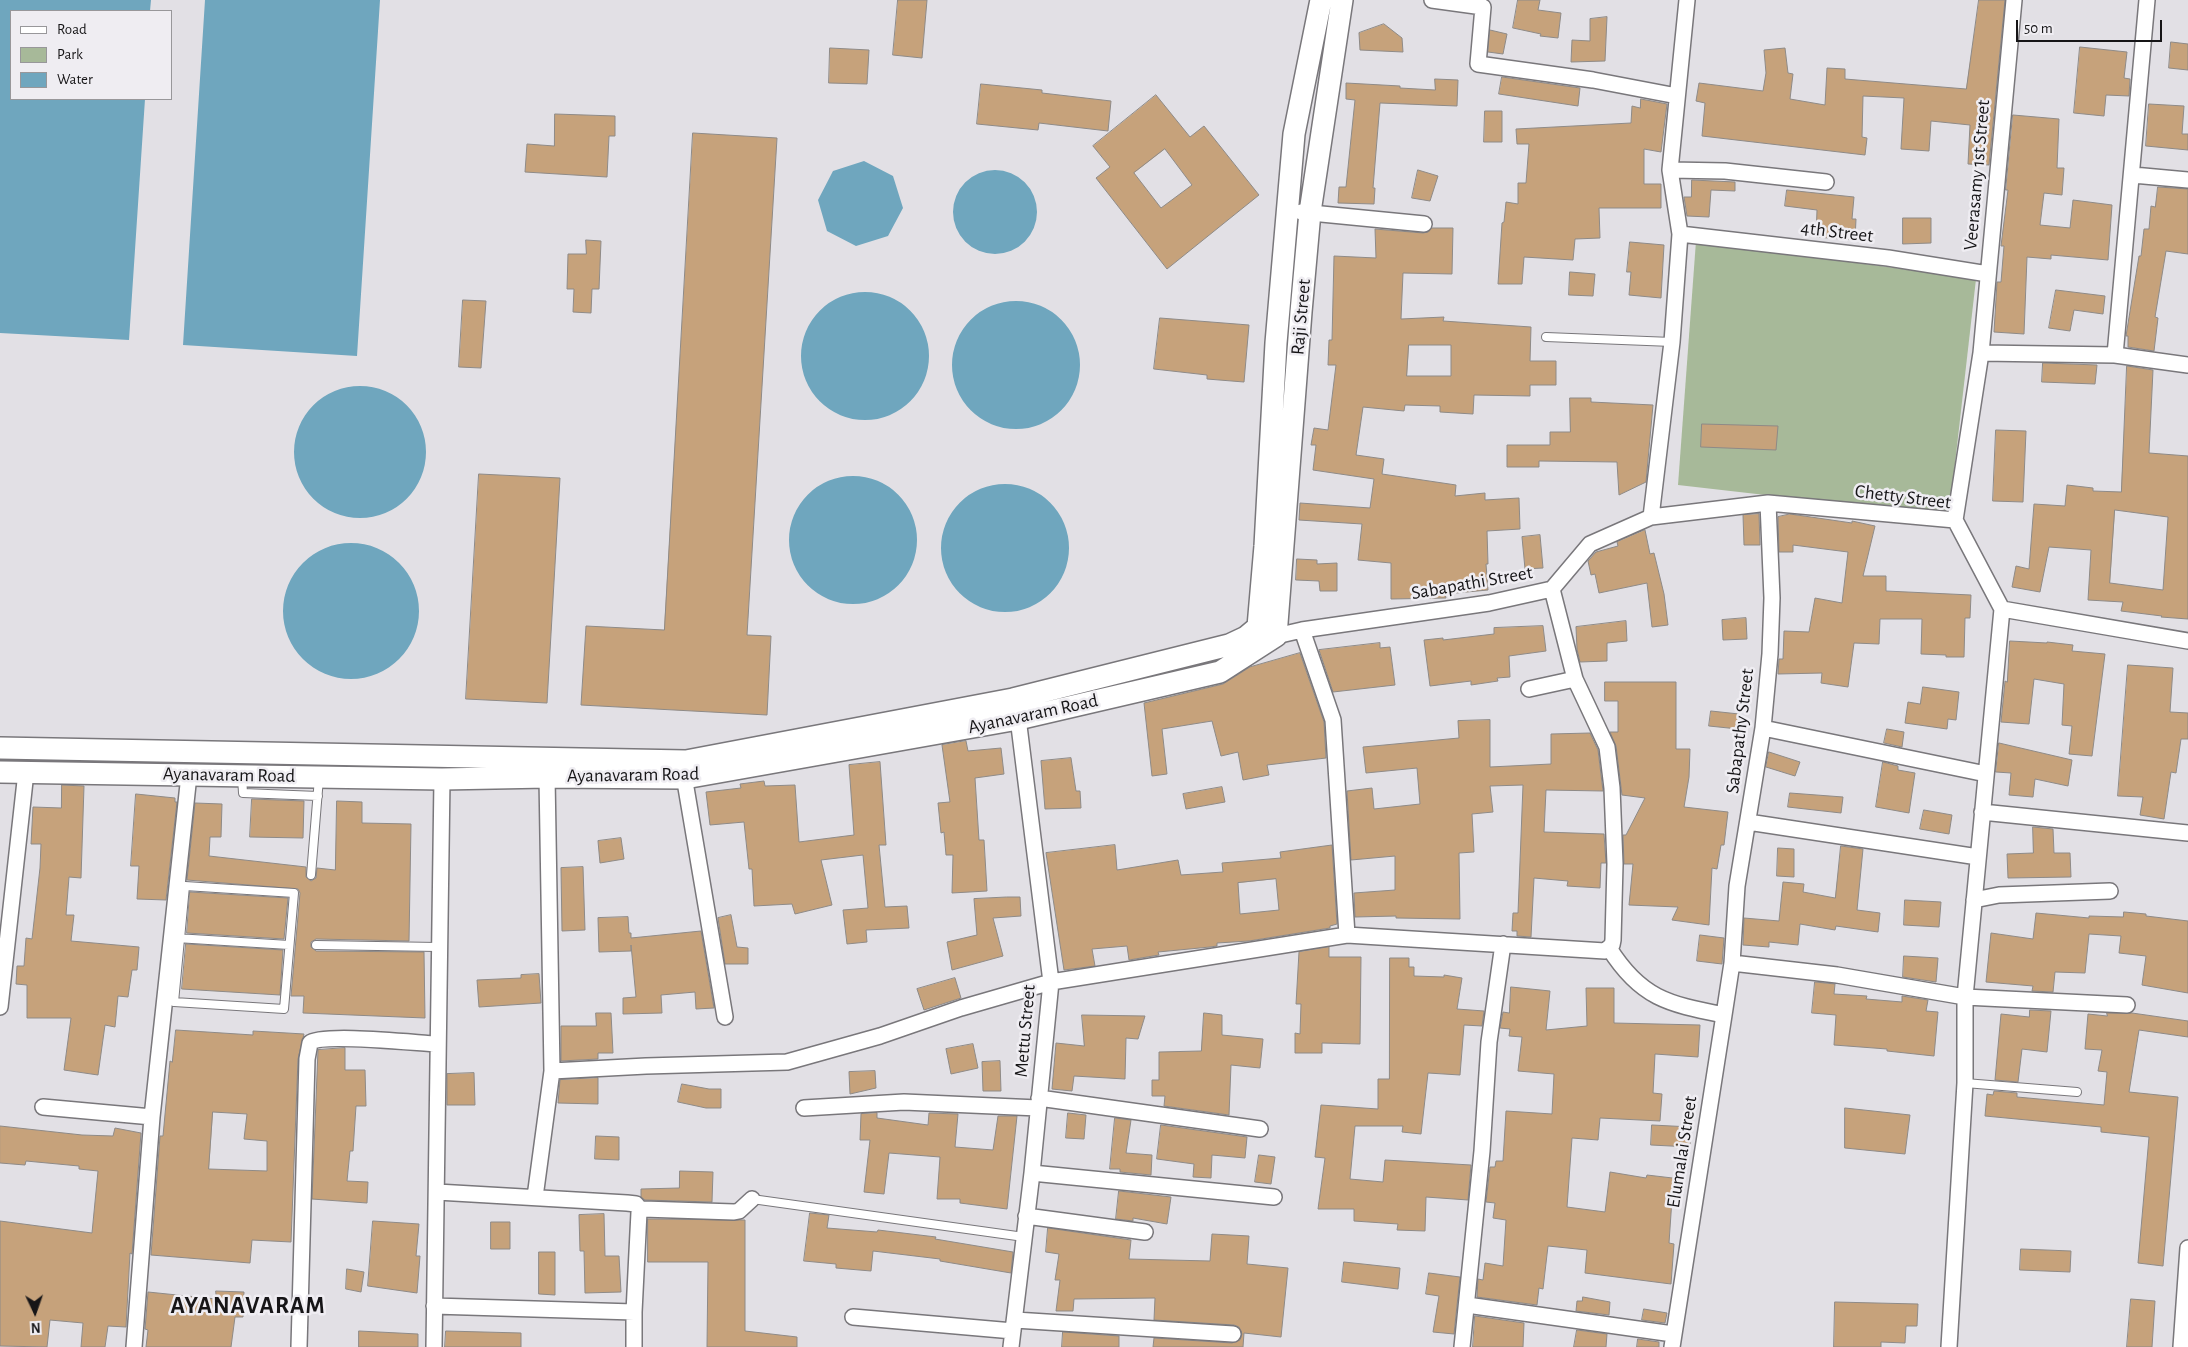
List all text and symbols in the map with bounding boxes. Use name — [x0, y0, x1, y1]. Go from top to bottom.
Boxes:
legend — [10, 10, 172, 100]
scale bar — [2018, 10, 2164, 42]
text: 50 m — [2024, 21, 2053, 36]
text: Road — [57, 22, 87, 37]
text: Park — [57, 47, 83, 62]
text: Water — [57, 72, 93, 87]
street label: Veerasamy 1st Street — [1959, 99, 1995, 251]
street label: 4th Street — [1799, 216, 1875, 248]
street label: Raji Street — [1286, 278, 1316, 356]
street label: Chetty Street — [1854, 480, 1952, 514]
street label: Sabapathi Street — [1410, 561, 1534, 605]
street label: Sabapathy Street — [1721, 667, 1759, 795]
street label: Ayanavaram Road — [966, 689, 1100, 739]
street label: Ayanavaram Road — [163, 762, 295, 788]
street label: Ayanavaram Road — [567, 762, 699, 788]
street label: Mettu Street — [1010, 984, 1040, 1078]
street label: Elumalai Street — [1662, 1094, 1702, 1210]
north arrow — [10, 1287, 60, 1337]
district label: AYANAVARAM — [169, 1292, 327, 1320]
text: N — [31, 1320, 41, 1334]

